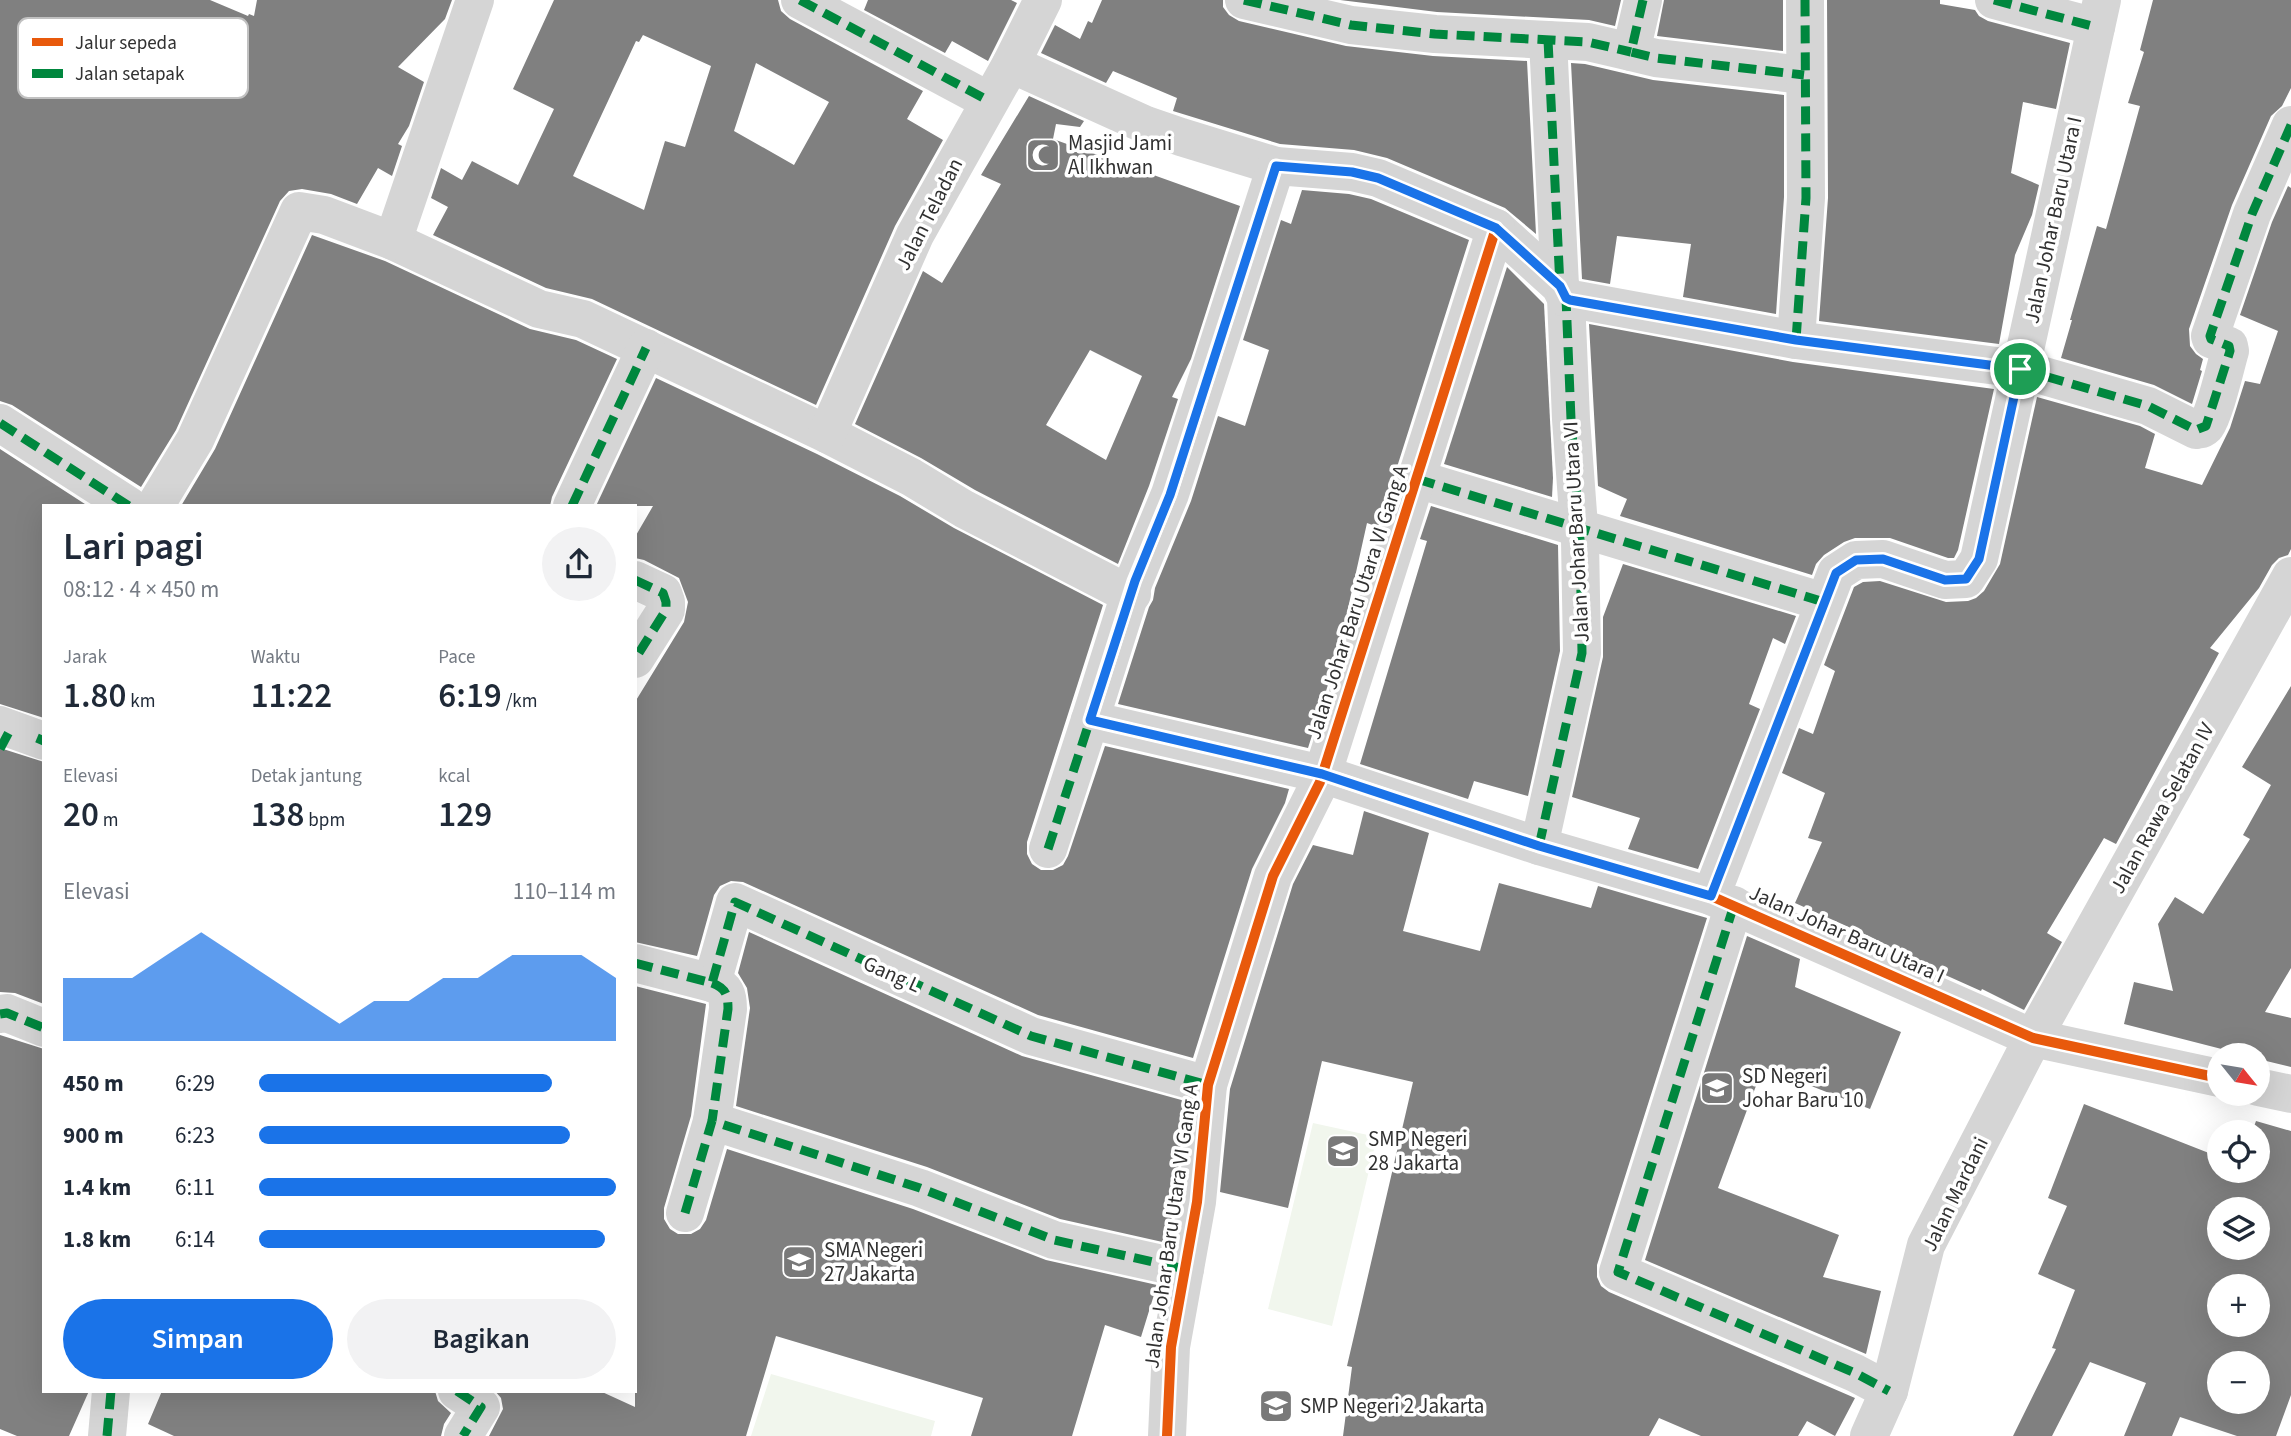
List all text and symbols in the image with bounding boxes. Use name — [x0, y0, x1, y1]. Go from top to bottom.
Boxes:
legend — [18, 18, 248, 98]
text: Jalur sepeda — [75, 30, 177, 57]
text: Jalan setapak — [75, 61, 185, 88]
street label: Jalan Johar Baru Utara I — [2016, 114, 2090, 326]
place label: Masjid Jami Al Ikhwan — [1068, 128, 1172, 182]
mosque icon: Masjid Jami Al Ikhwan — [1024, 136, 1062, 174]
street label: Jalan Teladan — [888, 153, 970, 275]
pin — [1990, 339, 2050, 399]
icon: arrive — [2001, 350, 2039, 388]
street label: Jalan Johar Baru Utara VI — [1555, 420, 1597, 644]
street label: Jalan Johar Baru Utara VI Gang A — [1298, 460, 1416, 743]
text: Lari pagi — [63, 520, 204, 574]
button: share — [542, 527, 616, 601]
text: 08:12 · 4 × 450 m — [63, 573, 219, 606]
text: Jarak — [63, 644, 107, 671]
text: Waktu — [251, 644, 301, 671]
text: Pace — [438, 644, 476, 671]
text: 1.80 — [63, 671, 127, 721]
text: 11:22 — [251, 671, 332, 721]
text: 6:19 — [438, 671, 502, 721]
text: km — [127, 688, 155, 715]
text: /km — [502, 688, 537, 715]
street label: Jalan Rawa Selatan IV — [2103, 717, 2221, 899]
text: Elevasi — [63, 763, 118, 790]
text: Detak jantung — [251, 763, 362, 790]
text: kcal — [438, 763, 470, 790]
text: 20 — [63, 790, 99, 840]
text: 138 — [251, 790, 305, 840]
text: 129 — [438, 790, 492, 840]
text: m — [99, 807, 118, 834]
text: bpm — [305, 807, 345, 834]
text: Elevasi — [63, 875, 130, 908]
text: 110–114 m — [513, 875, 616, 908]
street label: Jalan Johar Baru Utara I — [1745, 877, 1949, 991]
street label: Gang L — [858, 948, 926, 1000]
north arrow — [2207, 1043, 2270, 1106]
map controls — [2207, 1043, 2270, 1414]
place label: SD Negeri Johar Baru 10 — [1742, 1061, 1864, 1115]
text: 450 m — [63, 1067, 124, 1100]
text: 6:29 — [175, 1067, 215, 1100]
school or university icon: SD Negeri Johar Baru 10 — [1698, 1069, 1736, 1107]
street label: Jalan Johar Baru Utara VI Gang A — [1136, 1081, 1206, 1370]
text: 900 m — [63, 1119, 124, 1152]
text: 6:23 — [175, 1119, 215, 1152]
button: locate — [2207, 1120, 2270, 1183]
place label: SMP Negeri 28 Jakarta — [1368, 1124, 1468, 1178]
school or university icon: SMP Negeri 28 Jakarta — [1324, 1132, 1362, 1170]
street label: Jalan Mardani — [1914, 1132, 1996, 1256]
text: 1.4 km — [63, 1171, 131, 1204]
text: 6:11 — [175, 1171, 215, 1204]
button: layers — [2207, 1197, 2270, 1260]
text: 1.8 km — [63, 1223, 131, 1256]
text: 6:14 — [175, 1223, 215, 1256]
place label: SMA Negeri 27 Jakarta — [824, 1235, 923, 1289]
school or university icon: SMA Negeri 27 Jakarta — [780, 1243, 818, 1281]
button: + — [2207, 1274, 2270, 1337]
button: Simpan — [63, 1299, 333, 1379]
button: Bagikan — [347, 1299, 616, 1379]
button: − — [2207, 1351, 2270, 1414]
school or university icon: SMP Negeri 2 Jakarta — [1257, 1387, 1295, 1425]
place label: SMP Negeri 2 Jakarta — [1300, 1391, 1484, 1421]

